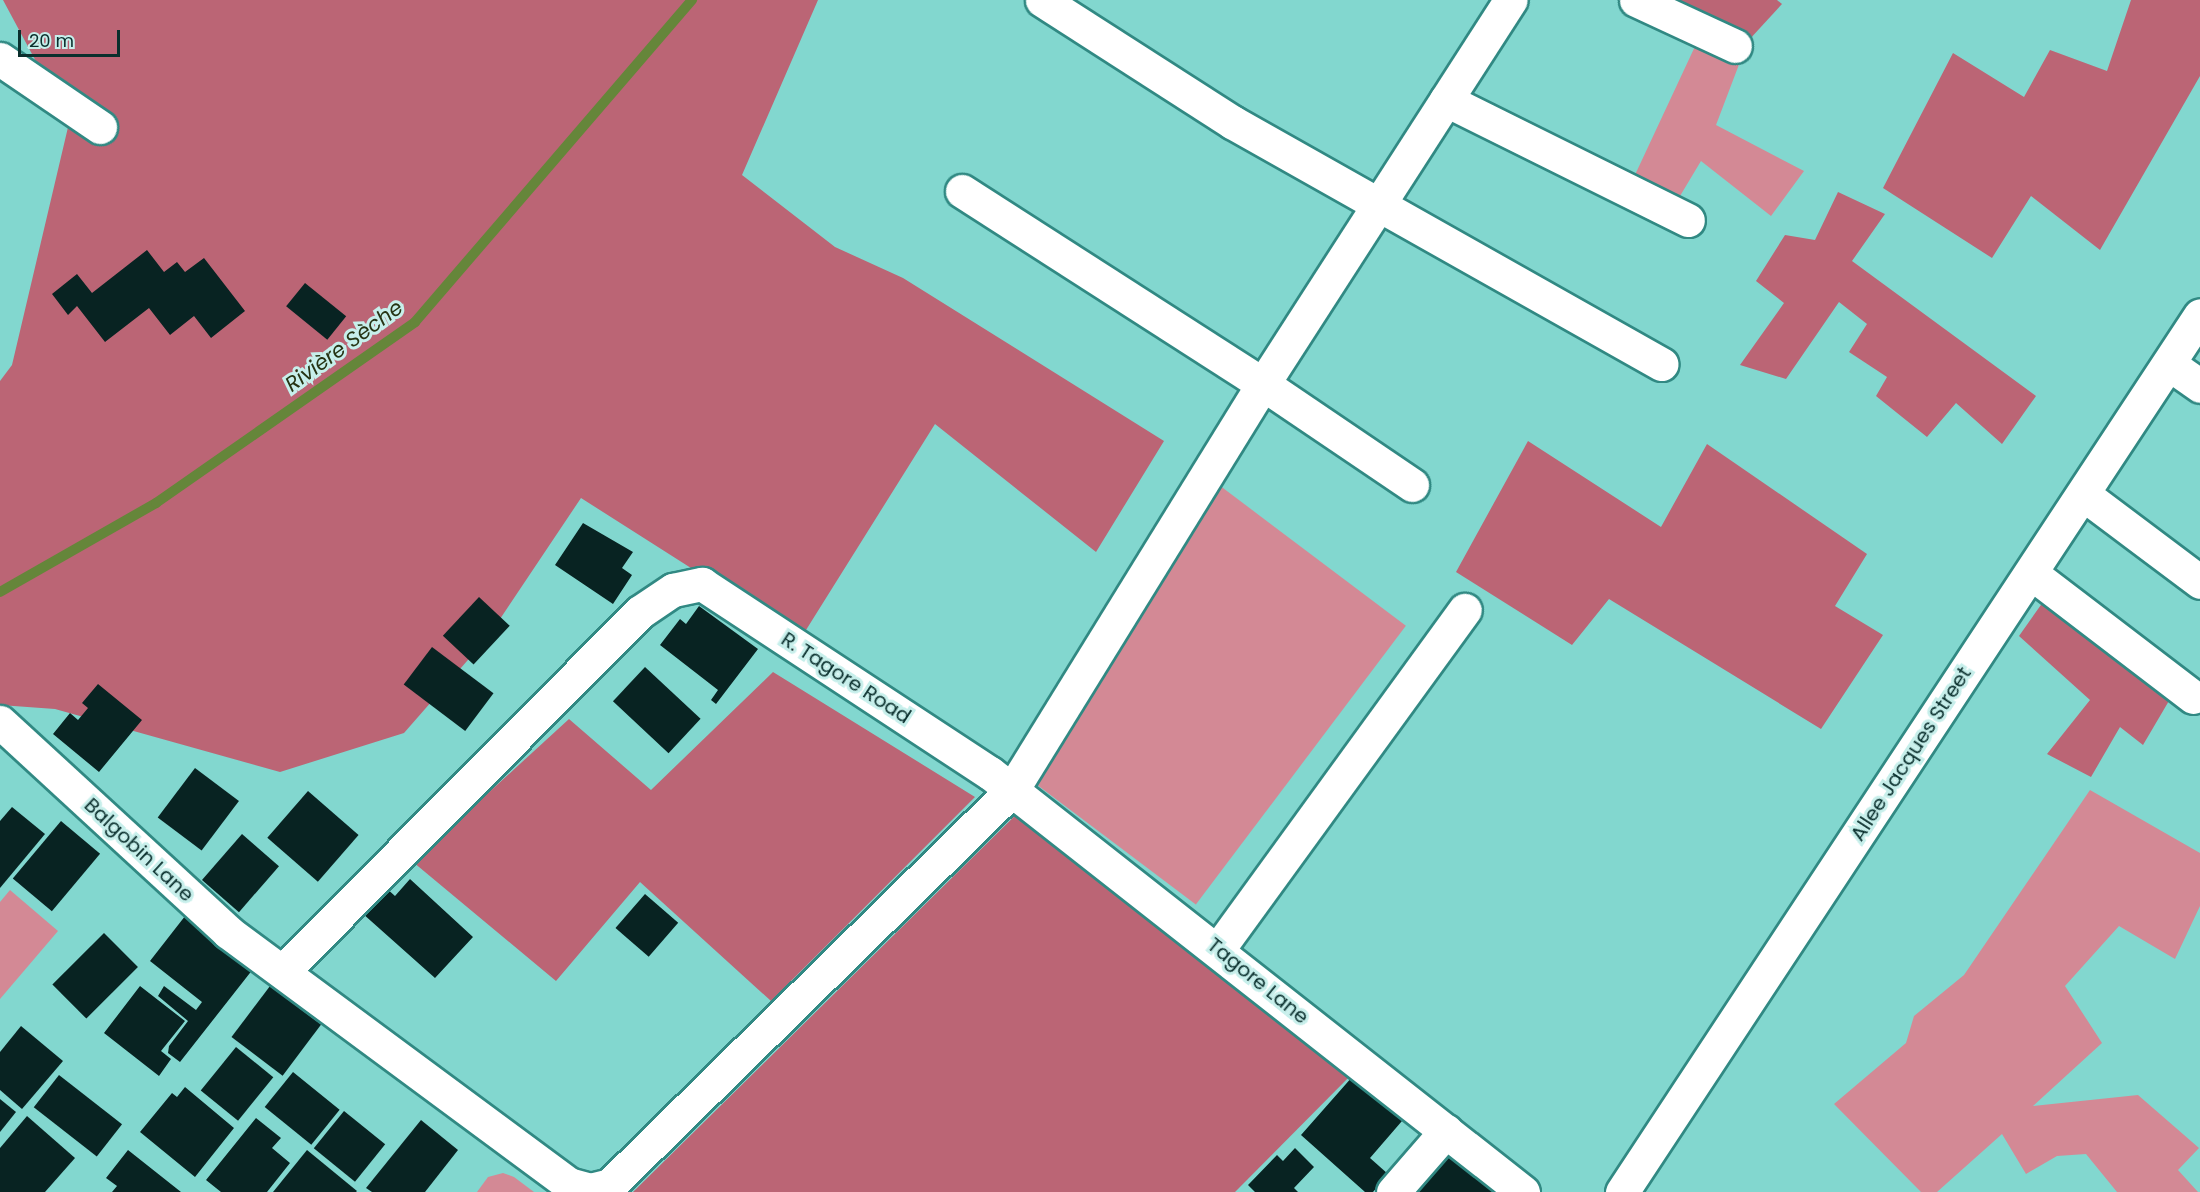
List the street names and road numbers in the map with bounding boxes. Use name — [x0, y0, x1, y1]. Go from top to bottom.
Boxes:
street label: R. Tagore Road — [777, 627, 915, 729]
street label: Allee Jacques Street — [1846, 662, 1976, 846]
street label: Balgobin Lane — [79, 793, 199, 907]
street label: Tagore Lane — [1203, 933, 1313, 1029]

